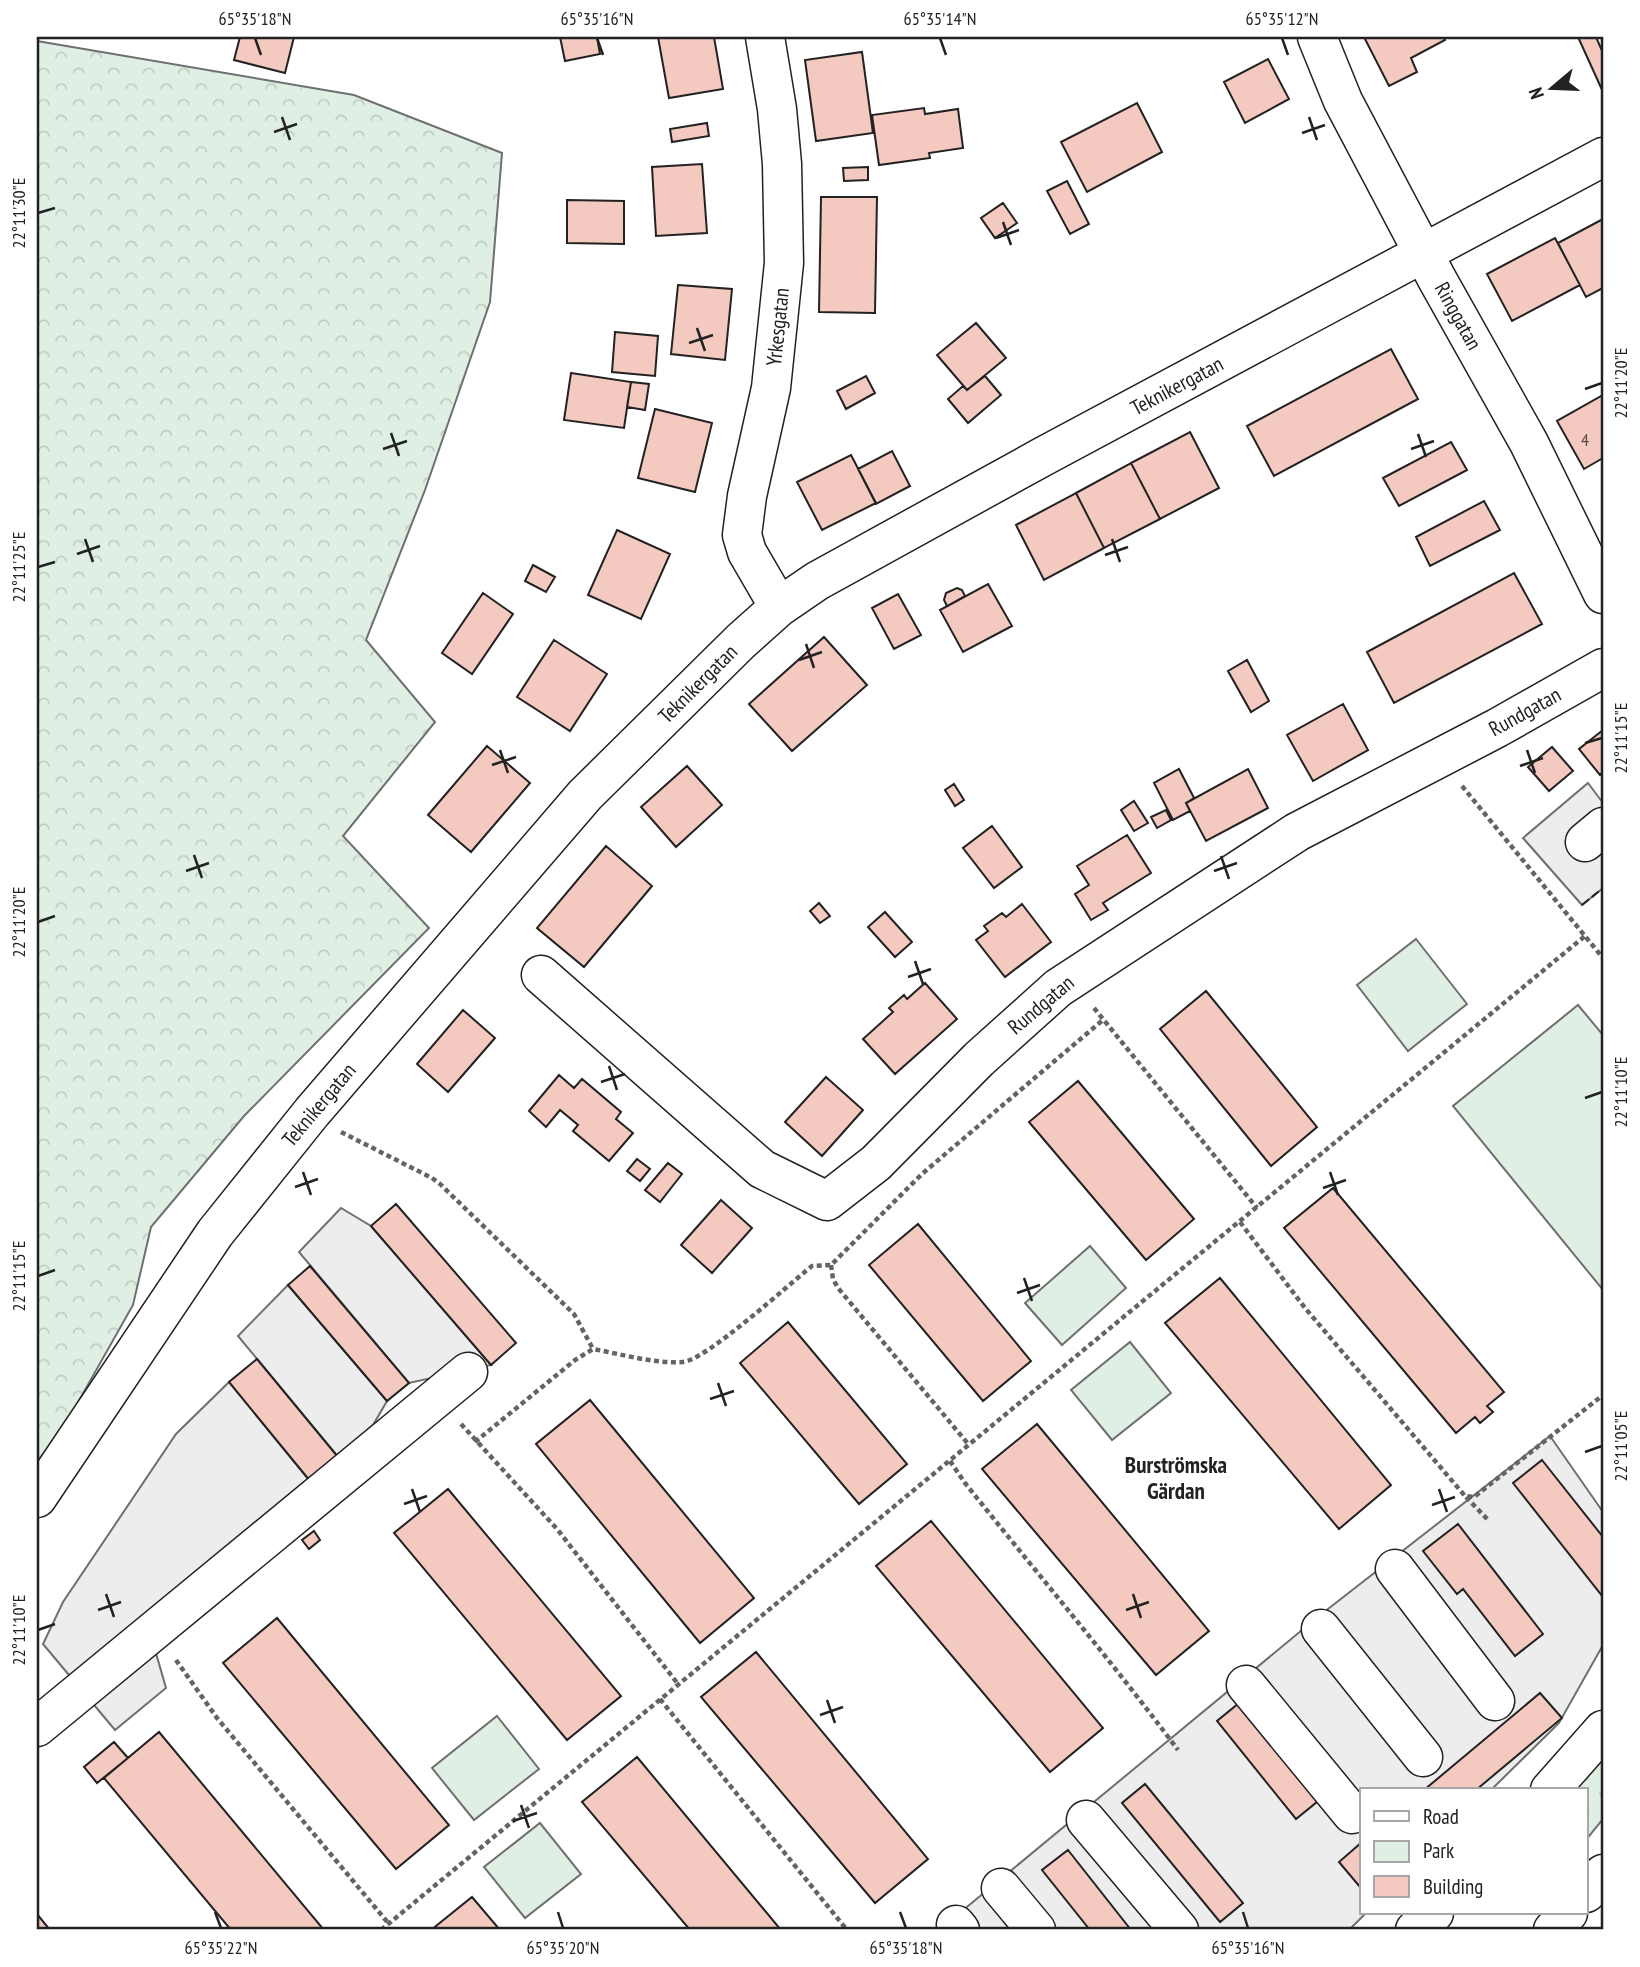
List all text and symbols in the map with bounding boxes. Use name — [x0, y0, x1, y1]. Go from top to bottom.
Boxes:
text: 65°35'18"N — [219, 7, 291, 30]
text: 65°35'16"N — [561, 7, 633, 30]
text: 65°35'14"N — [904, 7, 976, 30]
text: 65°35'12"N — [1246, 7, 1318, 30]
north arrow — [1518, 52, 1588, 122]
text: N — [1523, 85, 1549, 102]
text: 22°11'30"E — [7, 178, 30, 248]
street label: Ringgatan — [1429, 277, 1488, 355]
street label: Yrkesgatan — [760, 286, 795, 367]
text: 22°11'20"E — [1609, 348, 1632, 418]
street label: Teknikergatan — [1126, 350, 1228, 421]
house number: 4 — [1581, 428, 1589, 451]
text: 22°11'25"E — [7, 532, 30, 602]
street label: Teknikergatan — [652, 638, 743, 729]
street label: Rundgatan — [1484, 681, 1566, 742]
text: 22°11'15"E — [1609, 703, 1632, 773]
text: 22°11'20"E — [7, 887, 30, 957]
street label: Rundgatan — [1002, 969, 1079, 1040]
street label: Teknikergatan — [276, 1057, 361, 1152]
text: 22°11'10"E — [1609, 1057, 1632, 1127]
text: 22°11'15"E — [7, 1241, 30, 1311]
text: 22°11'05"E — [1609, 1411, 1632, 1481]
district label: Burströmska Gärdan — [1125, 1450, 1227, 1505]
text: 22°11'10"E — [7, 1595, 30, 1665]
legend — [1360, 1788, 1588, 1914]
text: Road — [1423, 1803, 1459, 1830]
text: Park — [1423, 1837, 1454, 1864]
text: Building — [1423, 1873, 1483, 1900]
text: 65°35'22"N — [185, 1936, 257, 1959]
text: 65°35'20"N — [527, 1936, 599, 1959]
text: 65°35'18"N — [870, 1936, 942, 1959]
text: 65°35'16"N — [1212, 1936, 1284, 1959]

